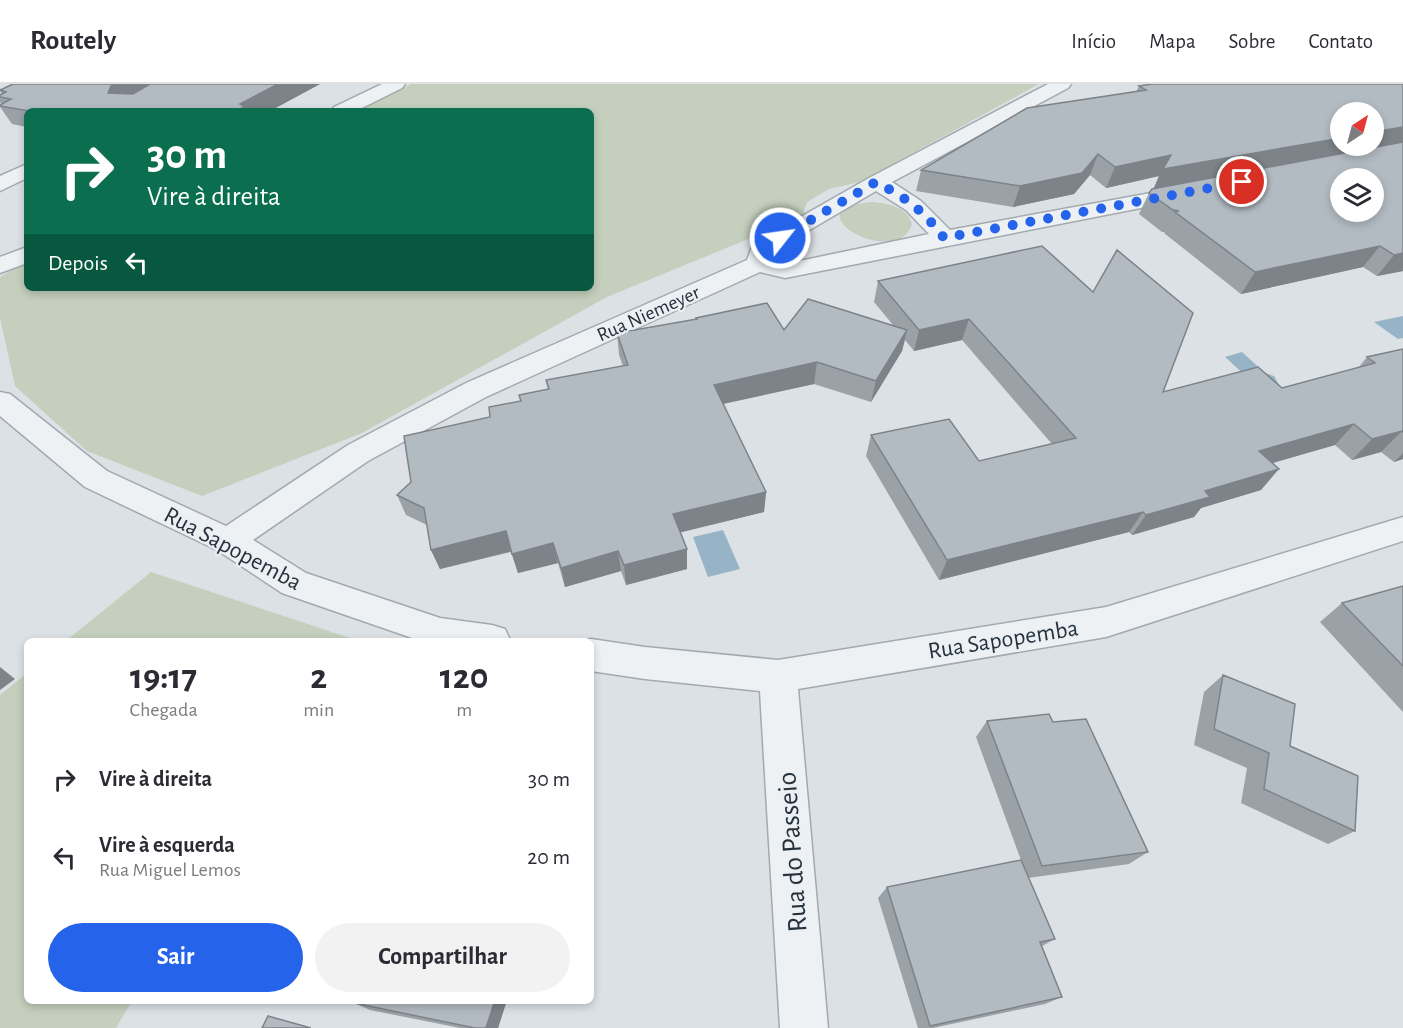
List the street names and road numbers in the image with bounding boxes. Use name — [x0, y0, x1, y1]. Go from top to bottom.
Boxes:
street label: Rua Niemeyer — [594, 282, 703, 345]
street label: Rua Sapopemba — [160, 503, 305, 595]
street label: Rua Sapopemba — [926, 616, 1080, 664]
street label: Rua do Passeio — [773, 771, 813, 933]

